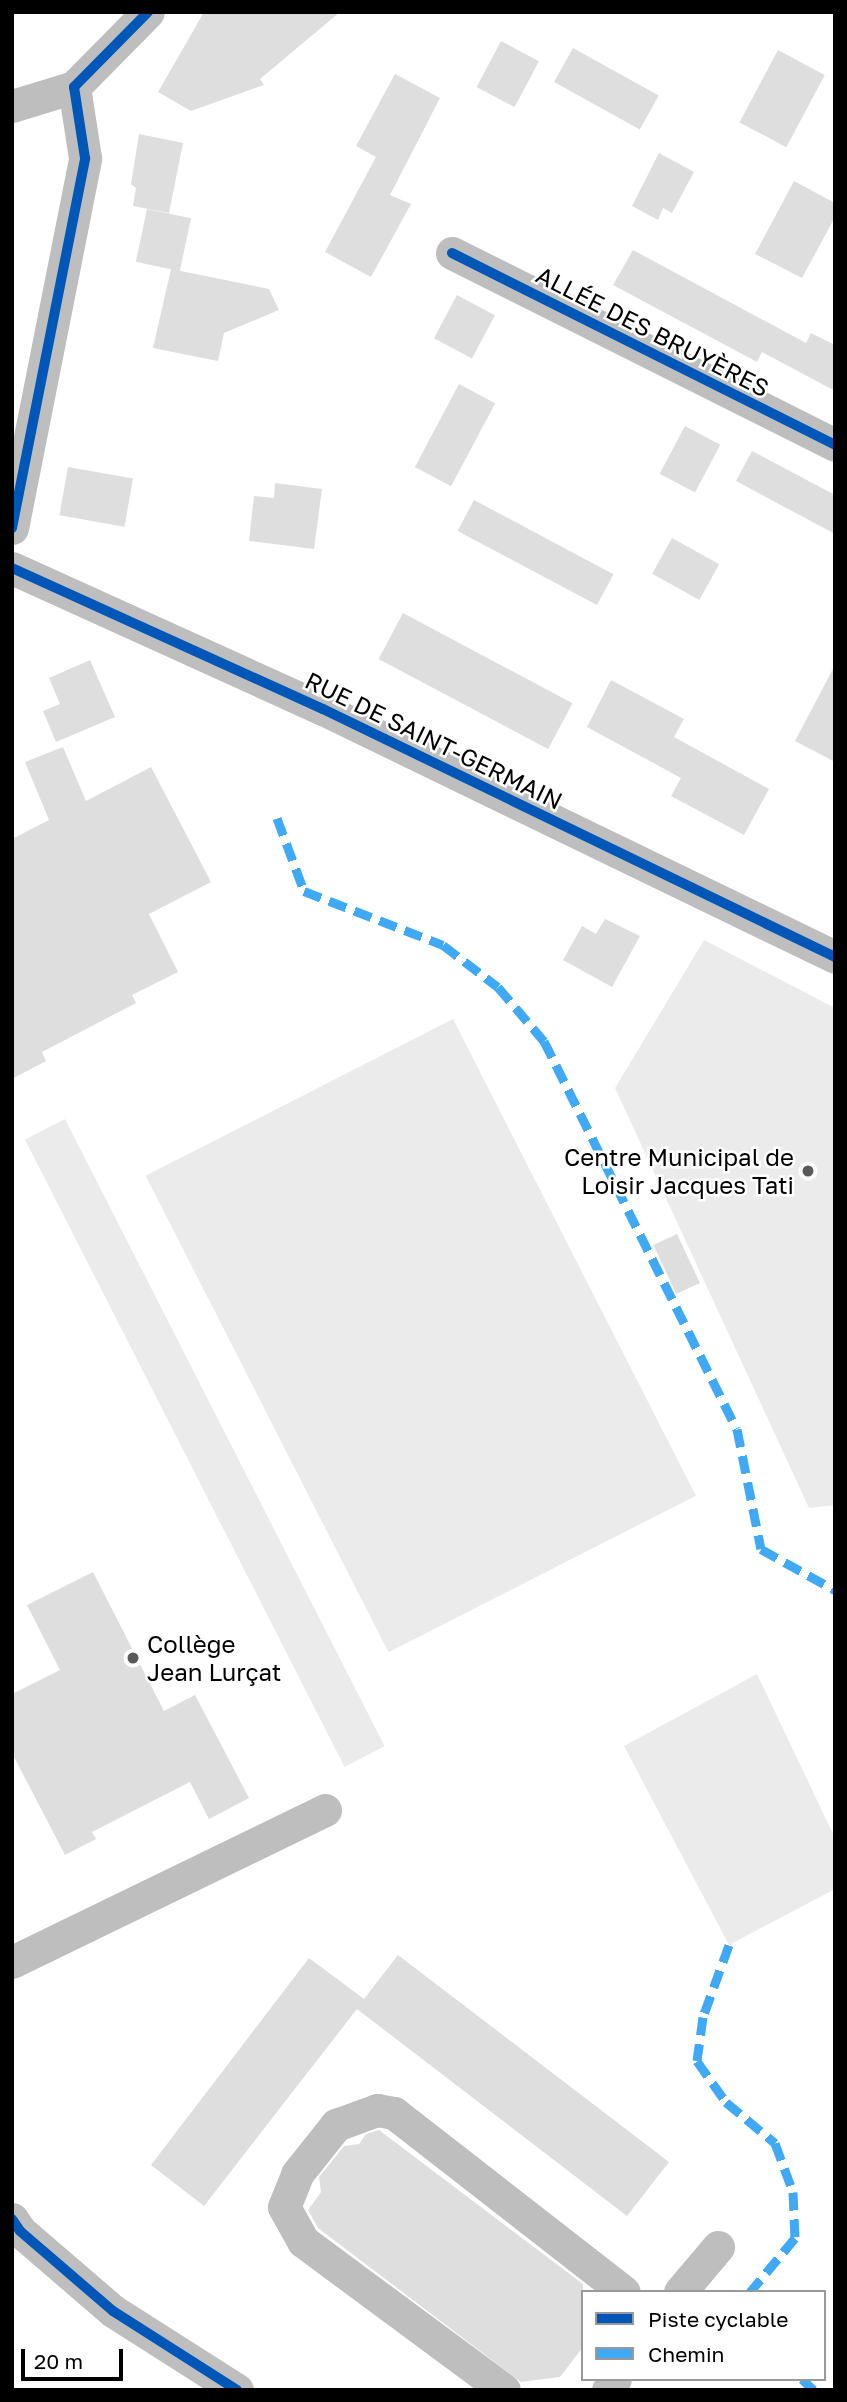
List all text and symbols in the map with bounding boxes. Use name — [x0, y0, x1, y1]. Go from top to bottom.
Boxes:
street label: ALLÉE DES BRUYÈRES — [532, 260, 774, 402]
street label: RUE DE SAINT-GERMAIN — [301, 665, 567, 815]
place label: Centre Municipal de Loisir Jacques Tati — [564, 1143, 794, 1199]
marker: Centre Municipal de Loisir Jacques Tati — [800, 1163, 816, 1179]
place label: Collège Jean Lurçat — [147, 1630, 281, 1686]
marker: Collège Jean Lurçat — [125, 1650, 141, 1666]
legend — [581, 2290, 826, 2381]
text: Piste cyclable — [648, 2306, 788, 2332]
scale bar — [24, 2336, 126, 2380]
text: Chemin — [648, 2341, 725, 2367]
text: 20 m — [34, 2348, 83, 2374]

